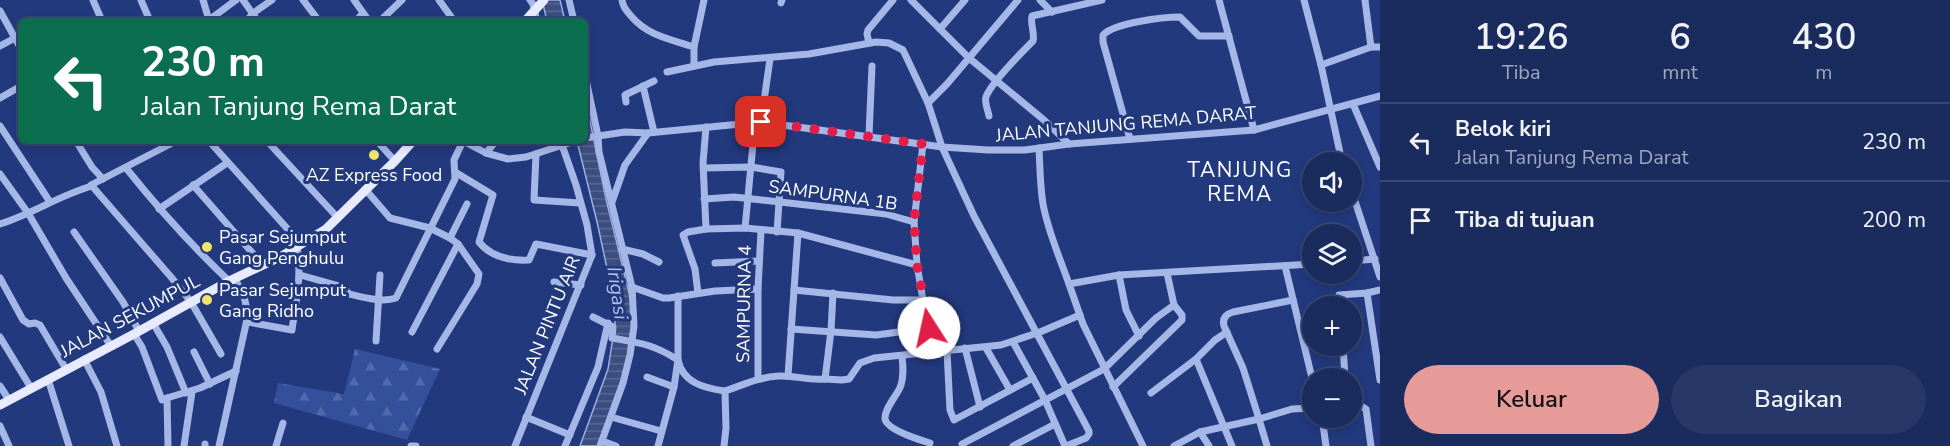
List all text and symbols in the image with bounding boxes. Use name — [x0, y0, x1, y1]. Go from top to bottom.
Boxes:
text: 19:26 — [1474, 13, 1569, 62]
text: 6 — [1669, 13, 1691, 62]
text: 430 — [1791, 13, 1856, 62]
text: 230 m — [141, 34, 265, 91]
icon: left — [42, 42, 120, 120]
text: Tiba — [1502, 59, 1541, 86]
text: mnt — [1662, 59, 1698, 86]
text: m — [1815, 59, 1832, 86]
text: Jalan Tanjung Rema Darat — [141, 88, 456, 125]
pin — [735, 96, 786, 147]
street label: JALAN TANJUNG REMA DARAT — [994, 101, 1258, 147]
icon: arrive — [744, 105, 777, 138]
text: Belok kiri — [1455, 114, 1551, 144]
icon: left — [1404, 126, 1437, 159]
text: 230 m — [1862, 127, 1926, 157]
text: Jalan Tanjung Rema Darat — [1455, 144, 1688, 171]
marker: AZ Express Food — [367, 148, 381, 162]
map controls — [1302, 152, 1362, 428]
button: sound — [1302, 152, 1362, 212]
district label: TANJUNG REMA — [1187, 156, 1293, 208]
place label: AZ Express Food — [306, 163, 442, 187]
street label: SAMPURNA 1B — [767, 174, 899, 216]
icon: arrive — [1404, 204, 1437, 237]
text: Tiba di tujuan — [1455, 205, 1595, 235]
text: 200 m — [1862, 205, 1926, 235]
button: layers — [1302, 224, 1362, 284]
place label: Pasar Sejumput Gang Penghulu — [219, 225, 347, 270]
marker: Pasar Sejumput Gang Penghulu — [200, 240, 214, 254]
street label: SAMPURNA 4 — [731, 245, 757, 363]
street label: JALAN PINTU AIR — [508, 252, 586, 399]
water label: Irigasi — [600, 265, 635, 322]
street label: JALAN SEKUMPUL — [55, 269, 204, 363]
place label: Pasar Sejumput Gang Ridho — [219, 278, 347, 323]
marker: Pasar Sejumput Gang Ridho — [200, 293, 214, 307]
position arrow — [897, 296, 961, 360]
button: + — [1302, 296, 1362, 356]
button: Keluar — [1404, 365, 1659, 434]
button: Bagikan — [1671, 365, 1926, 434]
button: − — [1302, 368, 1362, 428]

